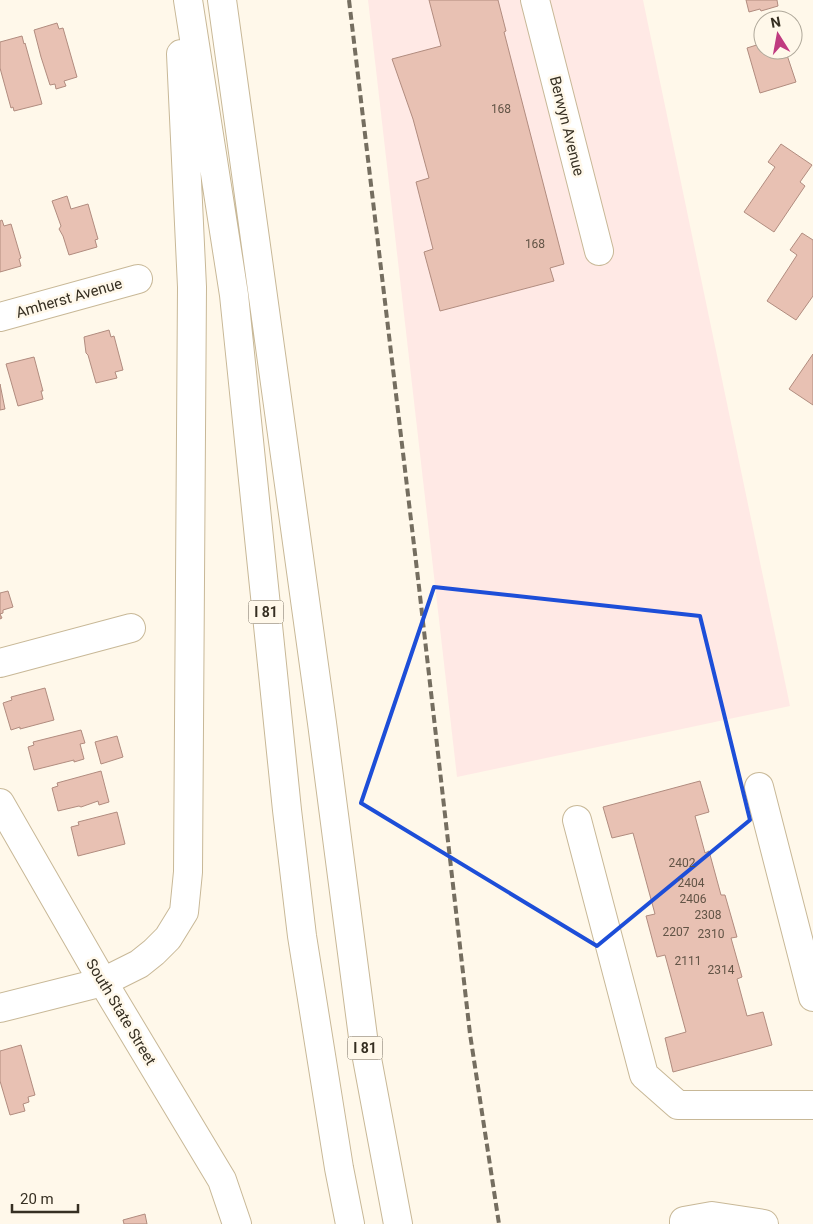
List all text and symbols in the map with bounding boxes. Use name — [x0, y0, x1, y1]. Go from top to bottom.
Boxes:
north arrow — [753, 10, 803, 60]
text: N — [769, 13, 782, 31]
street label: Berwyn Avenue — [546, 74, 588, 178]
house number: 168 — [491, 102, 511, 116]
house number: 168 — [525, 237, 545, 251]
street label: Amherst Avenue — [14, 274, 124, 322]
road number: I 81 — [248, 600, 284, 624]
house number: 2402 — [669, 856, 696, 870]
house number: 2404 — [678, 876, 705, 890]
house number: 2406 — [680, 892, 707, 906]
house number: 2308 — [695, 908, 722, 922]
house number: 2207 — [663, 925, 690, 939]
house number: 2310 — [698, 927, 725, 941]
house number: 2111 — [675, 954, 701, 968]
street label: South State Street — [82, 956, 160, 1068]
house number: 2314 — [708, 963, 735, 977]
road number: I 81 — [348, 1036, 382, 1060]
scale bar — [12, 1182, 79, 1214]
text: 20 m — [20, 1190, 54, 1208]

